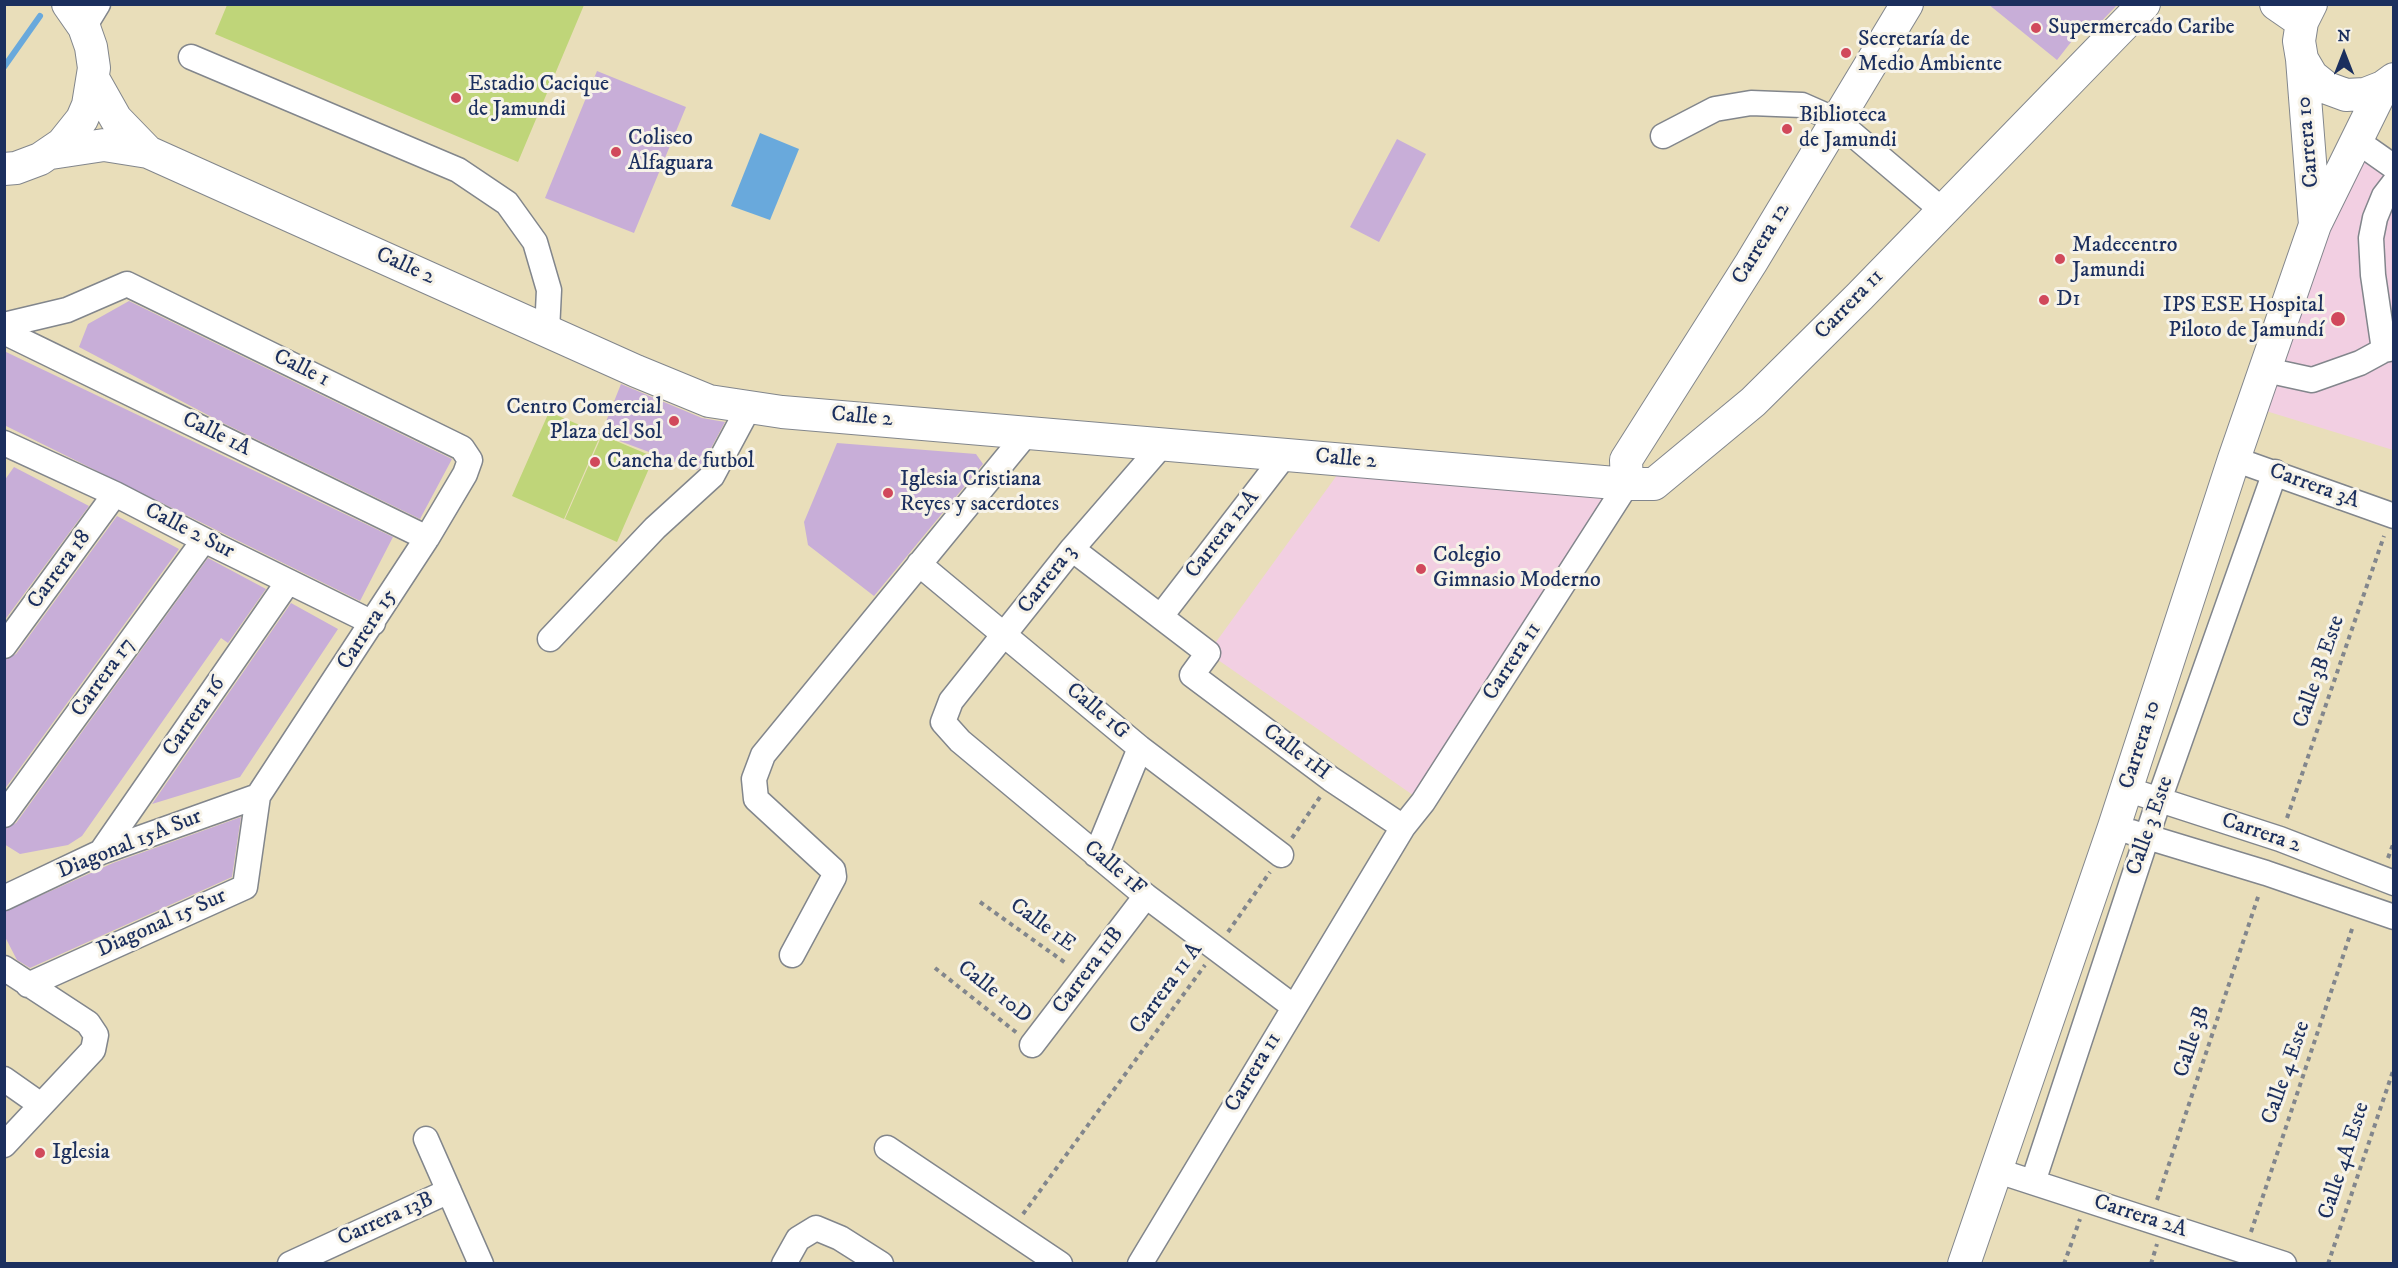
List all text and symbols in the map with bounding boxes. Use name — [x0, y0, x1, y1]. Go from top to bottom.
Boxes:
place label: Supermercado Caribe — [2048, 15, 2235, 41]
marker: Supermercado Caribe — [2029, 21, 2043, 35]
north arrow — [2314, 24, 2374, 84]
text: N — [2337, 26, 2351, 46]
place label: Secretaría de Medio Ambiente — [1858, 27, 2002, 78]
marker: Secretaría de Medio Ambiente — [1839, 46, 1853, 60]
place label: Estadio Cacique de Jamundi — [468, 72, 609, 124]
marker: Estadio Cacique de Jamundi — [449, 91, 463, 105]
street label: Carrera 10 — [2292, 95, 2326, 189]
place label: Biblioteca de Jamundi — [1799, 103, 1897, 154]
marker: Biblioteca de Jamundi — [1780, 122, 1794, 136]
place label: Coliseo Alfaguara — [628, 126, 713, 178]
marker: Coliseo Alfaguara — [609, 145, 623, 159]
street label: Carrera 12 — [1727, 198, 1797, 290]
place label: Madecentro Jamundi — [2072, 233, 2177, 284]
street label: Calle 2 — [371, 242, 439, 292]
marker: Madecentro Jamundi — [2053, 252, 2067, 266]
street label: Carrera 11 — [1810, 264, 1890, 346]
place label: D1 — [2056, 287, 2080, 313]
marker: D1 — [2037, 293, 2051, 307]
place label: IPS ESE Hospital Piloto de Jamundí — [2163, 293, 2324, 344]
marker: IPS ESE Hospital Piloto de Jamundí — [2329, 310, 2347, 328]
street label: Calle 1 — [269, 344, 333, 394]
place label: Centro Comercial Plaza del Sol — [506, 395, 662, 446]
street label: Calle 2 — [830, 402, 894, 434]
street label: Calle 1A — [177, 407, 255, 463]
marker: Centro Comercial Plaza del Sol — [667, 414, 681, 428]
street label: Calle 2 — [1314, 444, 1378, 476]
place label: Cancha de futbol — [607, 449, 754, 475]
marker: Cancha de futbol — [588, 455, 602, 469]
street label: Carrera 3A — [2265, 459, 2363, 515]
place label: Iglesia Cristiana Reyes y sacerdotes — [900, 467, 1059, 518]
marker: Iglesia Cristiana Reyes y sacerdotes — [881, 486, 895, 500]
street label: Carrera 12A — [1180, 486, 1266, 584]
street label: Calle 2 Sur — [140, 498, 238, 566]
street label: Carrera 18 — [23, 526, 97, 614]
street label: Carrera 3 — [1013, 540, 1083, 620]
place label: Colegio Gimnasio Moderno — [1433, 543, 1601, 594]
marker: Colegio Gimnasio Moderno — [1414, 562, 1428, 576]
street label: Carrera 15 — [332, 585, 404, 675]
street label: Calle 3B Este — [2288, 612, 2352, 732]
street label: Carrera 11 — [1478, 618, 1548, 706]
street label: Carrera 17 — [66, 633, 142, 723]
street label: Carrera 16 — [158, 672, 232, 762]
street label: Calle 1G — [1060, 678, 1134, 746]
street label: Carrera 10 — [2114, 697, 2168, 793]
street label: Calle 1H — [1257, 719, 1335, 787]
street label: Calle 3 Este — [2122, 773, 2180, 879]
street label: Diagonal 15A Sur — [54, 804, 206, 886]
street label: Carrera 2 — [2218, 808, 2304, 860]
street label: Calle 1F — [1078, 836, 1150, 902]
street label: Diagonal 15 Sur — [93, 884, 231, 964]
street label: Calle 1E — [1004, 893, 1080, 959]
street label: Carrera 11B — [1048, 922, 1130, 1020]
street label: Carrera 11 A — [1125, 938, 1209, 1040]
street label: Calle 10D — [952, 956, 1036, 1030]
street label: Calle 3B — [2169, 1003, 2217, 1081]
street label: Calle 4 Este — [2257, 1018, 2317, 1128]
street label: Carrera 11 — [1220, 1029, 1288, 1117]
street label: Calle 4A Este — [2314, 1099, 2376, 1223]
place label: Iglesia — [52, 1140, 110, 1166]
marker: Iglesia — [33, 1146, 47, 1160]
street label: Carrera 13B — [334, 1187, 438, 1253]
street label: Carrera 2A — [2090, 1190, 2190, 1244]

